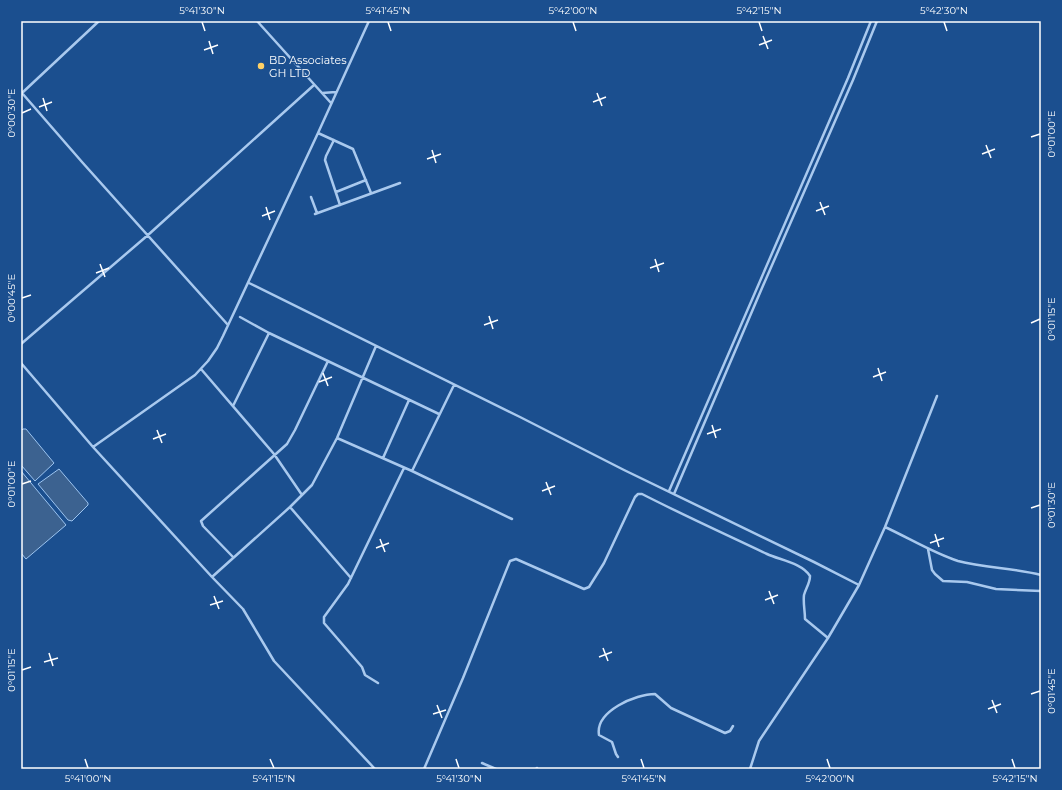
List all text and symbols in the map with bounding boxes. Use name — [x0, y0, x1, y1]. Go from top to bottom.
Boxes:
text: 5°41'30"N — [179, 4, 225, 17]
text: 5°41'45"N — [366, 4, 411, 17]
text: 5°42'00"N — [549, 4, 597, 17]
text: 5°42'15"N — [736, 4, 782, 17]
text: 5°42'30"N — [920, 4, 968, 17]
place label: BD Associates GH LTD — [269, 53, 347, 80]
marker: BD Associates GH LTD — [256, 61, 266, 71]
text: 0°00'30"E — [5, 88, 18, 138]
text: 0°01'00"E — [1045, 110, 1058, 157]
text: 0°00'45"E — [5, 273, 18, 322]
text: 0°01'15"E — [1045, 297, 1058, 341]
text: 0°01'00"E — [5, 460, 18, 507]
text: 0°01'30"E — [1045, 482, 1058, 528]
text: 0°01'15"E — [5, 648, 18, 692]
text: 0°01'45"E — [1045, 668, 1058, 714]
text: 5°41'00"N — [65, 772, 111, 785]
text: 5°41'15"N — [253, 772, 295, 785]
text: 5°41'30"N — [436, 772, 482, 785]
text: 5°41'45"N — [622, 772, 667, 785]
text: 5°42'00"N — [806, 772, 854, 785]
text: 5°42'15"N — [992, 772, 1038, 785]

